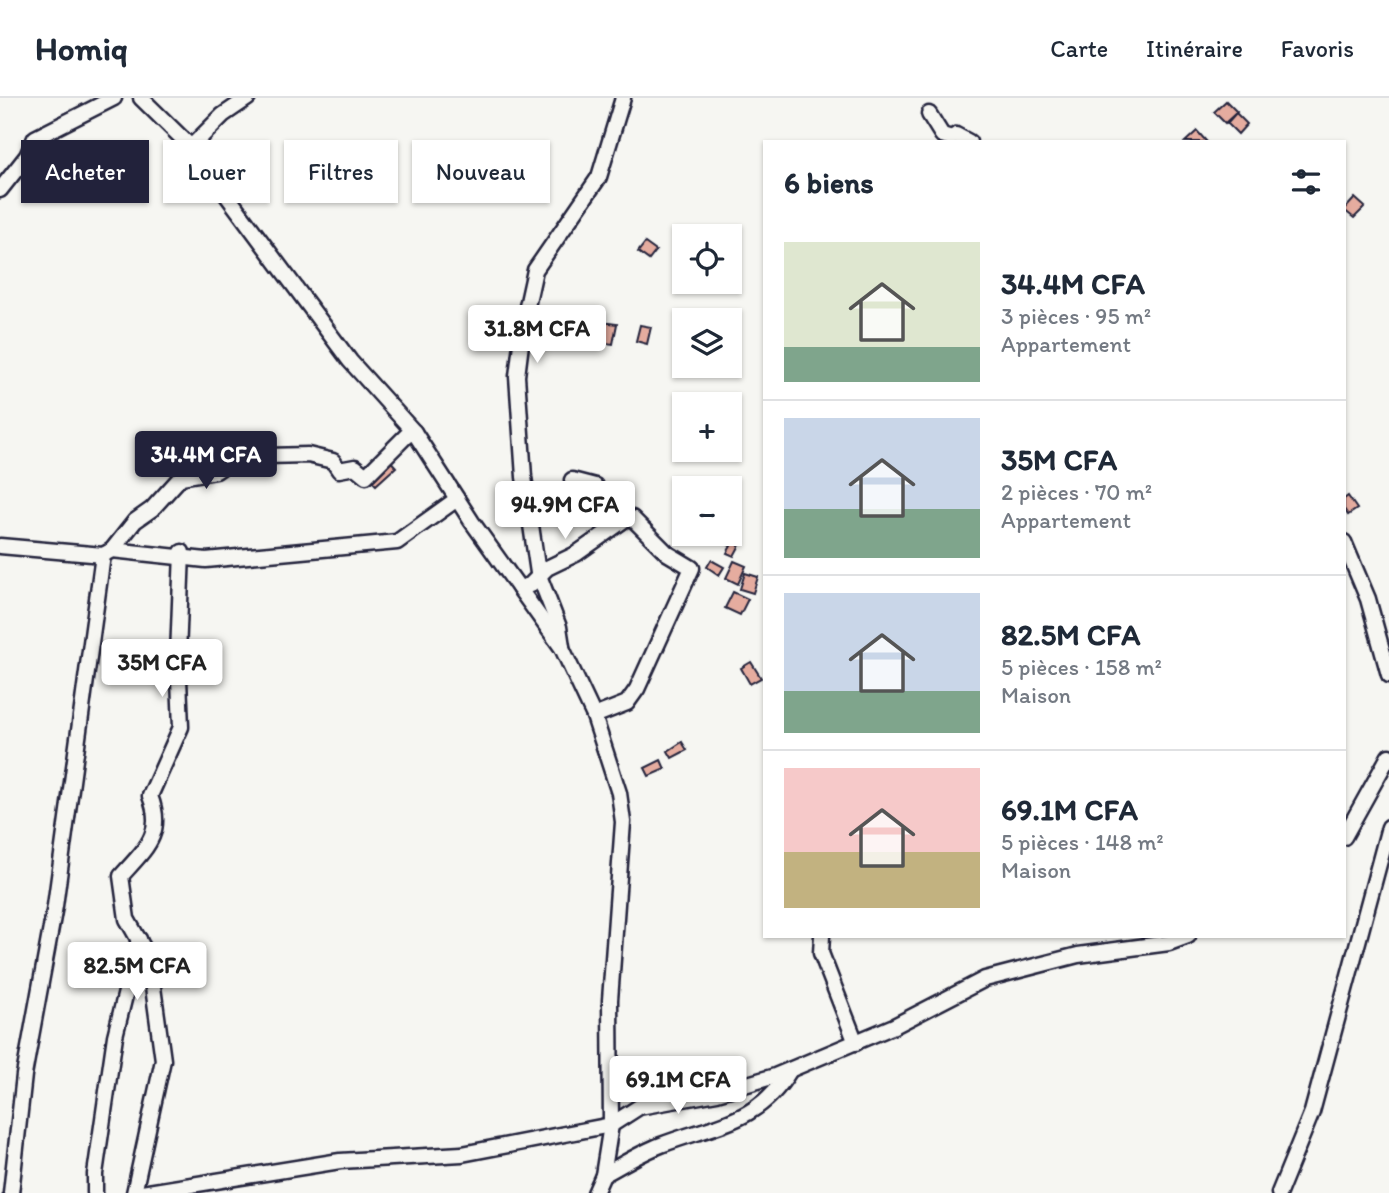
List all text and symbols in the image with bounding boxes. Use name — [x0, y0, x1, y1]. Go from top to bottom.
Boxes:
text: Homiq — [35, 29, 128, 68]
text: Carte — [1050, 34, 1108, 63]
text: Itinéraire — [1146, 34, 1243, 63]
text: Favoris — [1281, 34, 1354, 63]
chip: Acheter — [21, 140, 149, 203]
chip: Louer — [163, 140, 270, 203]
chip: Filtres — [284, 140, 398, 203]
chip: Nouveau — [412, 140, 550, 203]
icon: filters — [1287, 163, 1325, 201]
text: 6 biens — [784, 164, 874, 201]
map controls — [672, 224, 742, 546]
button: locate — [672, 224, 742, 294]
text: 34.4M CFA — [1001, 265, 1145, 302]
icon: home — [840, 270, 924, 354]
text: 3 pièces · 95 m² — [1001, 302, 1151, 330]
pin: 31.8M CFA — [457, 306, 617, 365]
button: layers — [672, 308, 742, 378]
text: 31.8M CFA — [484, 314, 590, 342]
text: Appartement — [1001, 330, 1131, 358]
button: + — [672, 392, 742, 462]
pin: 34.4M CFA — [126, 432, 286, 491]
text: 34.4M CFA — [151, 440, 261, 468]
text: 35M CFA — [1001, 441, 1117, 478]
icon: home — [840, 446, 924, 530]
button: − — [672, 476, 742, 546]
text: 2 pièces · 70 m² — [1001, 478, 1152, 506]
pin: 94.9M CFA — [485, 482, 645, 541]
text: 94.9M CFA — [511, 490, 619, 518]
text: Appartement — [1001, 506, 1131, 534]
text: 82.5M CFA — [1001, 616, 1140, 653]
icon: home — [840, 621, 924, 705]
pin: 35M CFA — [97, 640, 227, 699]
text: 35M CFA — [117, 648, 207, 676]
text: 5 pièces · 158 m² — [1001, 653, 1162, 681]
text: Maison — [1001, 681, 1071, 709]
text: 69.1M CFA — [1001, 791, 1138, 828]
icon: home — [840, 796, 924, 880]
text: 5 pièces · 148 m² — [1001, 828, 1164, 856]
text: Maison — [1001, 856, 1071, 884]
pin: 82.5M CFA — [57, 942, 217, 1002]
text: 82.5M CFA — [84, 951, 190, 979]
pin: 69.1M CFA — [598, 1056, 758, 1116]
text: 69.1M CFA — [626, 1065, 730, 1093]

